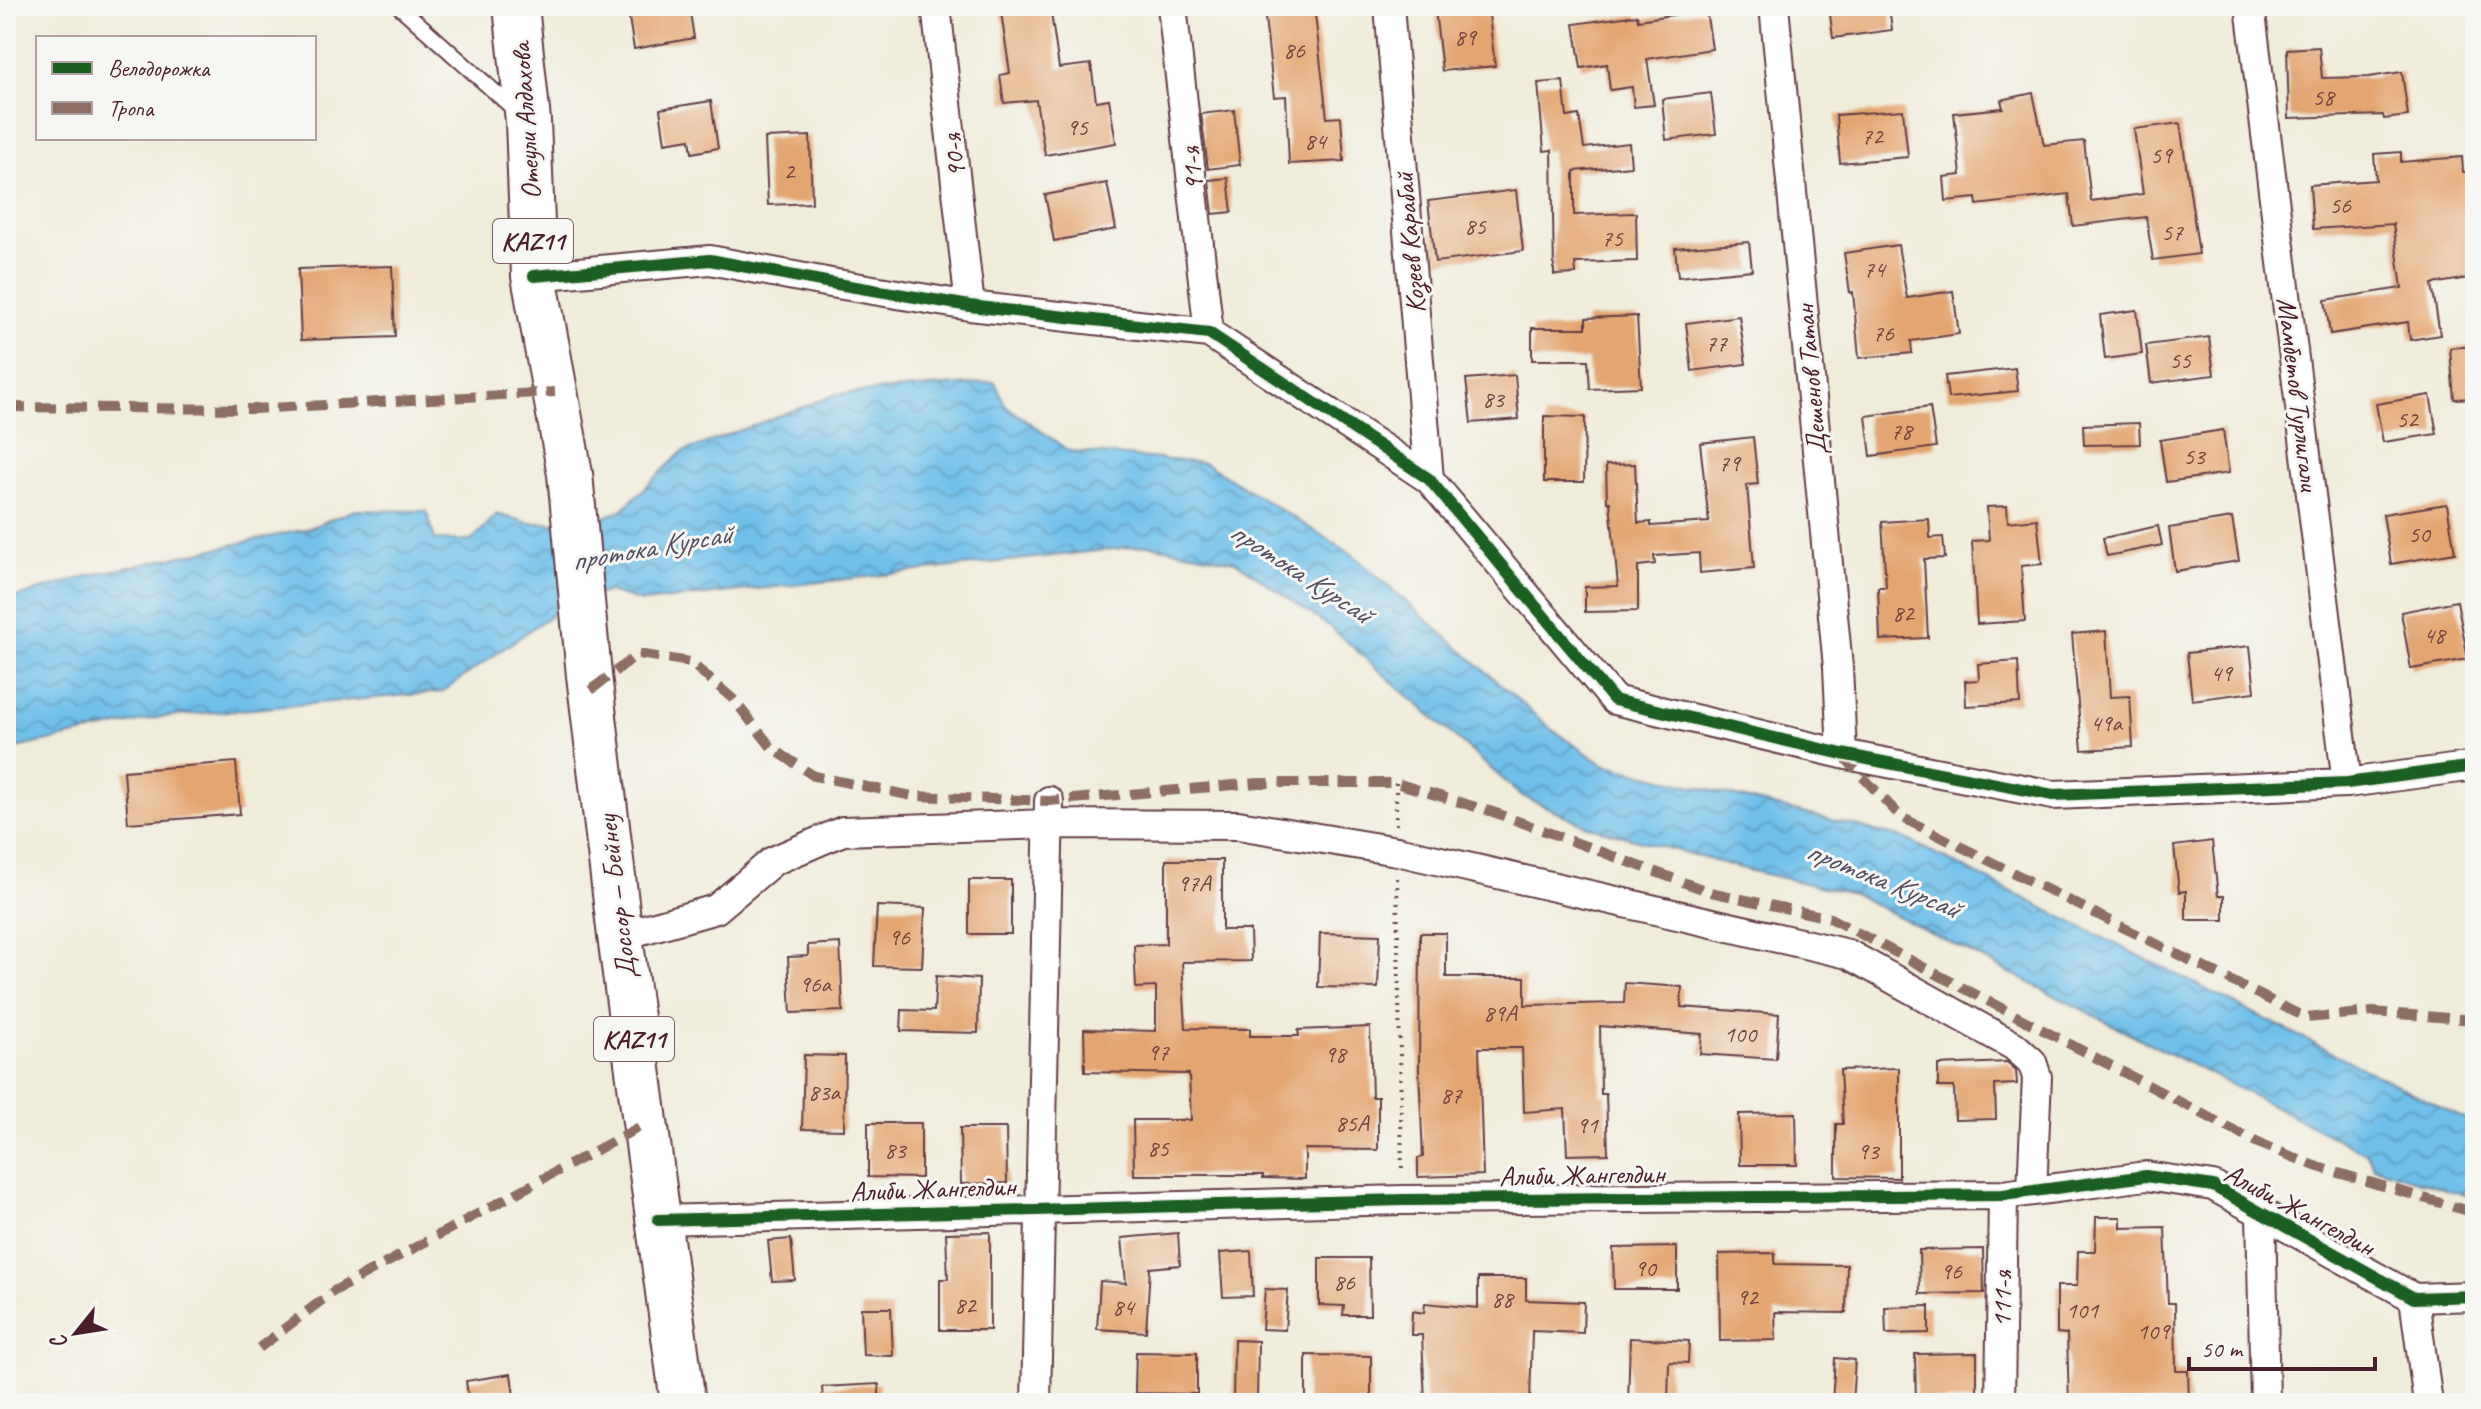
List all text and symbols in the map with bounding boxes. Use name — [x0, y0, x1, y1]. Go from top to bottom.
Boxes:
house number: 89 — [1454, 22, 1478, 52]
house number: 86 — [1283, 35, 1306, 65]
legend — [36, 36, 316, 140]
street label: Отеули Алдахова — [502, 39, 548, 201]
text: Велодорожка — [108, 53, 211, 83]
house number: 58 — [2312, 82, 2336, 112]
text: Тропа — [108, 93, 155, 123]
house number: 95 — [1066, 112, 1089, 142]
house number: 72 — [1861, 121, 1885, 151]
house number: 84 — [1304, 126, 1328, 156]
street label: 90-я — [933, 131, 974, 180]
house number: 59 — [2150, 140, 2174, 170]
street label: 91-я — [1172, 144, 1211, 193]
house number: 2 — [784, 156, 797, 186]
street label: Козеев Карабай — [1386, 170, 1434, 315]
house number: 56 — [2329, 190, 2352, 220]
house number: 85 — [1464, 211, 1487, 241]
house number: 57 — [2161, 217, 2184, 247]
road number: KAZ11 — [493, 219, 573, 263]
house number: 75 — [1601, 223, 1624, 253]
house number: 74 — [1863, 254, 1887, 284]
street label: Мамбетов Турлигали — [2269, 295, 2328, 494]
street label: Дешенов Татан — [1786, 302, 1834, 457]
house number: 76 — [1872, 318, 1895, 348]
house number: 77 — [1705, 328, 1728, 358]
house number: 55 — [2169, 345, 2192, 375]
house number: 83 — [1482, 384, 1506, 414]
house number: 52 — [2396, 404, 2420, 434]
house number: 78 — [1890, 416, 1914, 446]
house number: 53 — [2183, 441, 2207, 471]
house number: 79 — [1718, 448, 1742, 478]
water label: протока Курсай — [1223, 512, 1384, 635]
water label: протока Курсай — [568, 513, 740, 580]
house number: 50 — [2408, 519, 2432, 549]
house number: 82 — [1892, 598, 1916, 628]
house number: 48 — [2423, 620, 2447, 650]
house number: 49 — [2210, 658, 2234, 688]
house number: 49а — [2090, 708, 2124, 738]
street label: Доссор — Бейнеу — [589, 811, 644, 981]
water label: протока Курсай — [1801, 831, 1970, 929]
house number: 97А — [1177, 868, 1212, 898]
house number: 96 — [888, 922, 911, 952]
house number: 96а — [799, 969, 833, 999]
house number: 89А — [1483, 998, 1518, 1028]
road number: KAZ11 — [594, 1017, 674, 1061]
house number: 100 — [1724, 1019, 1758, 1049]
house number: 97 — [1147, 1037, 1170, 1067]
house number: 98 — [1324, 1039, 1348, 1069]
house number: 83а — [808, 1077, 842, 1107]
house number: 87 — [1440, 1080, 1463, 1110]
house number: 85А — [1335, 1108, 1370, 1138]
house number: 91 — [1576, 1110, 1599, 1140]
house number: 85 — [1147, 1133, 1170, 1163]
house number: 83 — [884, 1135, 908, 1165]
house number: 93 — [1857, 1136, 1881, 1166]
street label: Алиби Жангелдин — [2218, 1155, 2382, 1264]
street label: Алиби Жангелдин — [1499, 1156, 1667, 1193]
street label: Алиби Жангелдин — [850, 1168, 1018, 1209]
house number: 90 — [1634, 1253, 1658, 1283]
house number: 96 — [1940, 1256, 1963, 1286]
house number: 86 — [1333, 1267, 1356, 1297]
street label: 111-я — [1984, 1269, 2020, 1328]
house number: 92 — [1736, 1282, 1760, 1312]
house number: 88 — [1491, 1284, 1515, 1314]
house number: 82 — [954, 1290, 978, 1320]
house number: 84 — [1112, 1292, 1136, 1322]
north arrow — [36, 1293, 116, 1373]
house number: 101 — [2066, 1295, 2099, 1325]
house number: 109 — [2137, 1316, 2171, 1346]
scale bar — [2189, 1321, 2375, 1371]
text: С — [43, 1328, 74, 1354]
text: 50 m — [2201, 1334, 2244, 1364]

